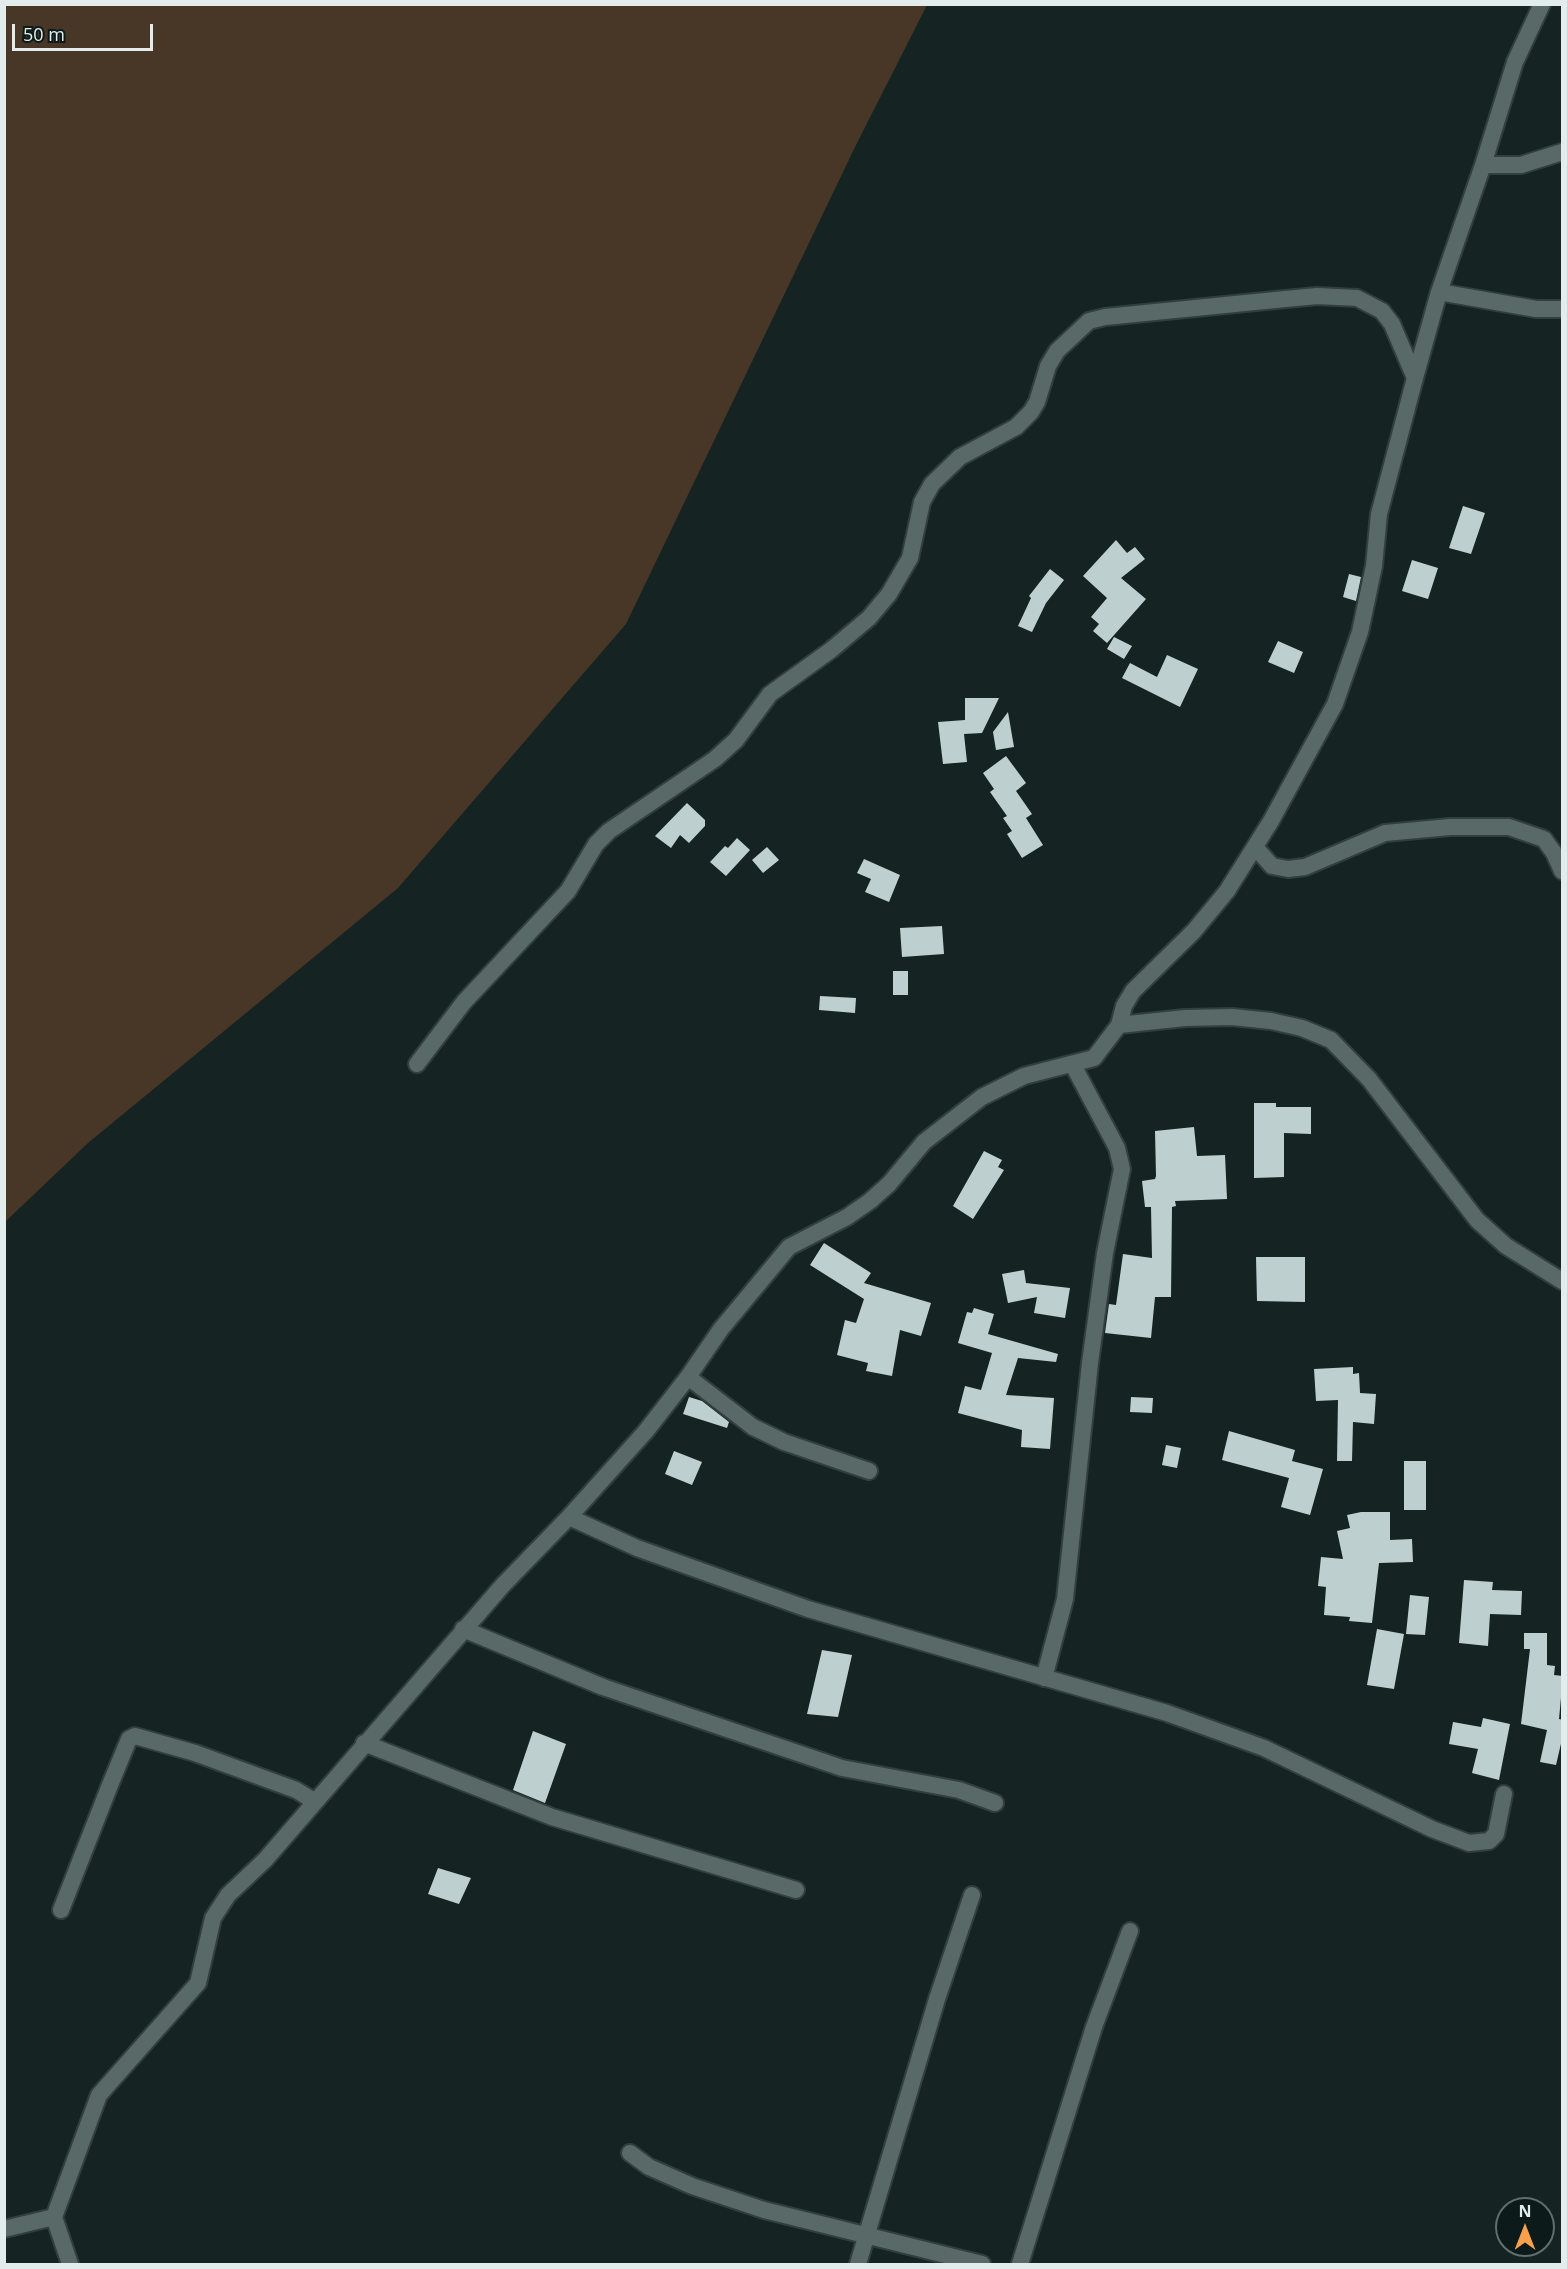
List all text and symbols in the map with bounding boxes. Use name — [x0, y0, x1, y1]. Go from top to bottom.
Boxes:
scale bar — [15, 12, 156, 50]
text: 50 m — [23, 22, 65, 46]
north arrow — [1495, 2197, 1555, 2257]
text: N — [1518, 2200, 1532, 2222]

